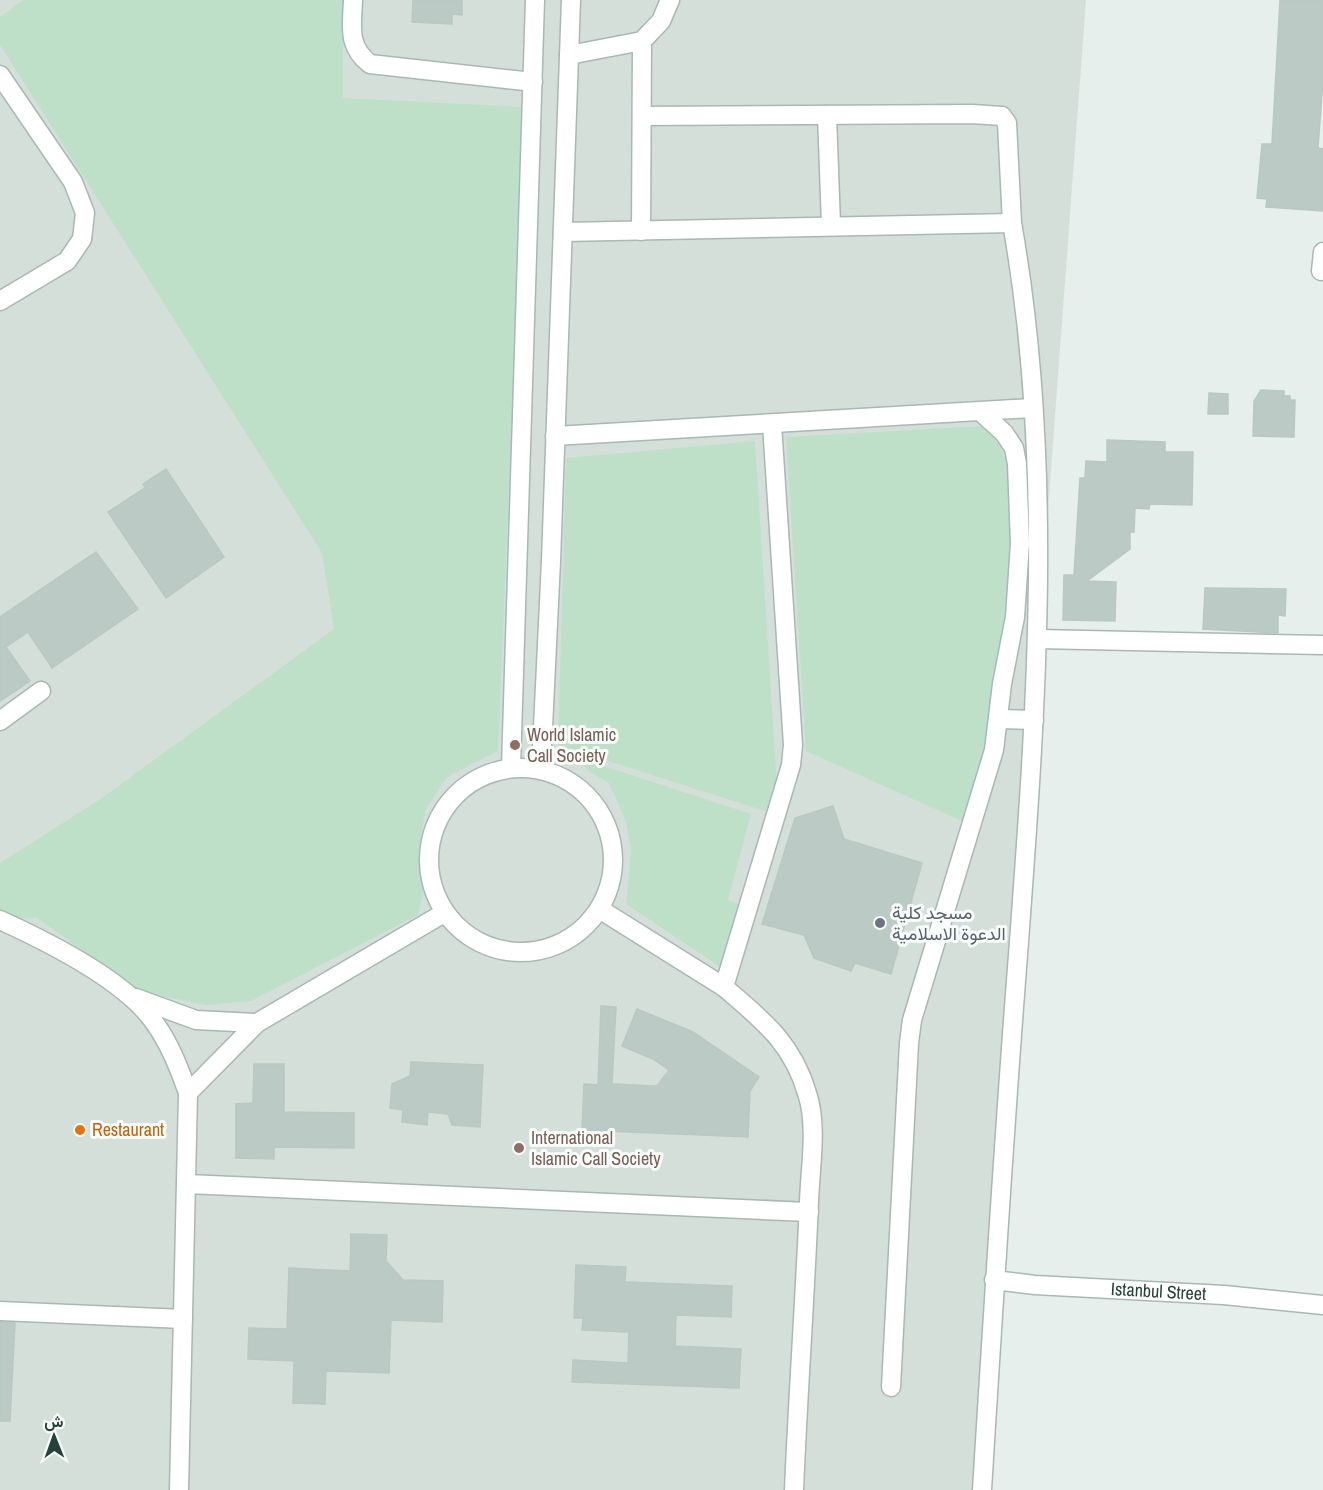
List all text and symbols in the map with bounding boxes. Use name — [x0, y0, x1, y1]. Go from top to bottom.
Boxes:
place label: World Islamic Call Society — [527, 722, 616, 768]
marker: World Islamic Call Society — [508, 738, 522, 752]
place label: مسجد كلية الدعوة الاسلامية — [892, 900, 1006, 946]
marker: مسجد كلية الدعوة الاسلامية — [873, 916, 887, 930]
place label: Restaurant — [92, 1117, 164, 1142]
marker: Restaurant — [73, 1123, 87, 1137]
place label: International Islamic Call Society — [531, 1125, 661, 1171]
marker: International Islamic Call Society — [512, 1141, 526, 1155]
street label: Istanbul Street — [1110, 1276, 1207, 1306]
north arrow — [24, 1406, 84, 1466]
text: ش — [44, 1410, 64, 1432]

